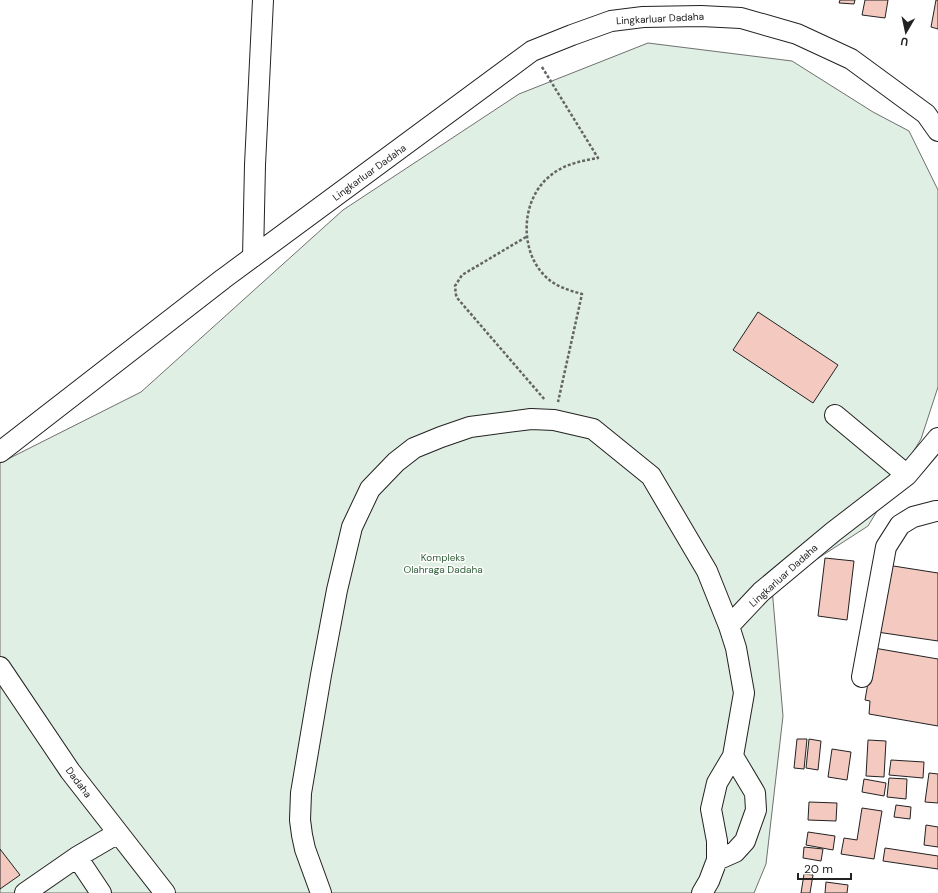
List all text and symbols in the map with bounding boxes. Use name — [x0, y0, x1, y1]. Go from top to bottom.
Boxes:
street label: Lingkarluar Dadaha — [616, 10, 704, 27]
north arrow — [886, 12, 926, 52]
text: U — [900, 34, 909, 49]
street label: Lingkarluar Dadaha — [330, 141, 409, 204]
street label: Lingkarluar Dadaha — [746, 541, 820, 610]
park label: Kompleks Olahraga Dadaha — [403, 551, 483, 576]
street label: Dadaha — [63, 764, 94, 800]
scale bar — [798, 855, 851, 881]
text: 20 m — [804, 861, 833, 877]

